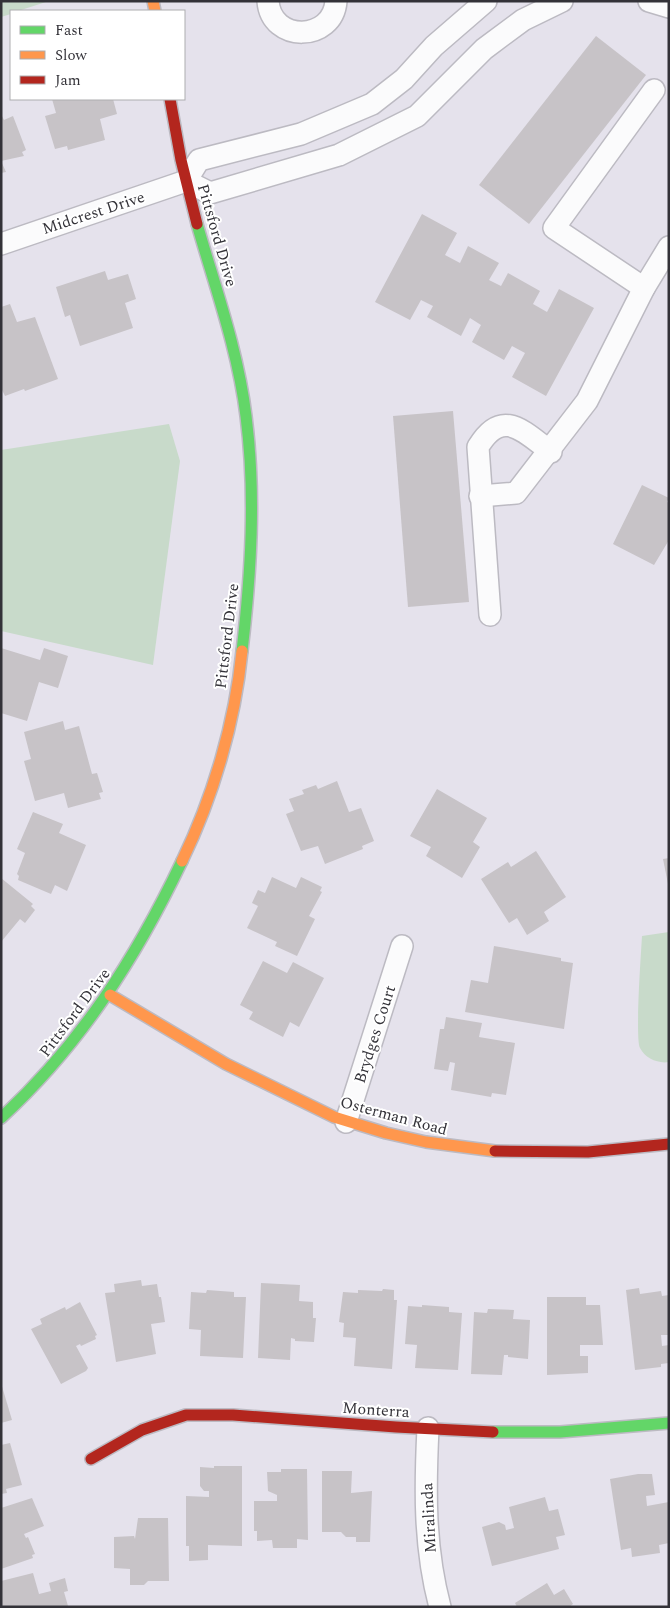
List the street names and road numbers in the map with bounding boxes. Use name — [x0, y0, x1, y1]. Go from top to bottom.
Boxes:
street label: Pittsford Drive — [191, 181, 243, 290]
street label: Midcrest Drive — [39, 185, 148, 241]
street label: Pittsford Drive — [209, 582, 245, 690]
street label: Pittsford Drive — [33, 963, 116, 1062]
street label: Brydges Court — [348, 982, 402, 1087]
street label: Osterman Road — [337, 1090, 450, 1142]
street label: Monterra — [341, 1396, 411, 1424]
street label: Miralinda — [415, 1482, 443, 1554]

